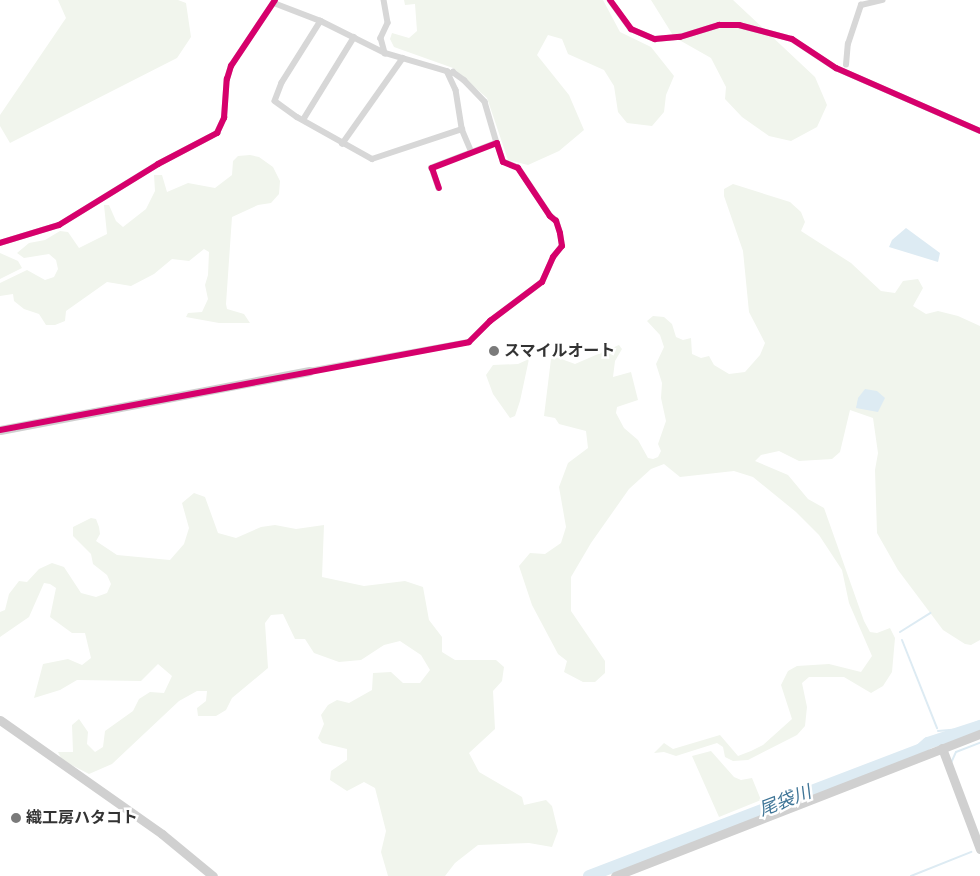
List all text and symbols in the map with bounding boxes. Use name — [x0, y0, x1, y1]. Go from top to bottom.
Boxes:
place label: スマイルオート — [504, 341, 616, 361]
marker: スマイルオート — [488, 345, 500, 357]
water label: 尾袋川 — [756, 781, 814, 821]
place label: 織工房ハタコト — [26, 808, 138, 828]
marker: 織工房ハタコト — [10, 812, 22, 824]

